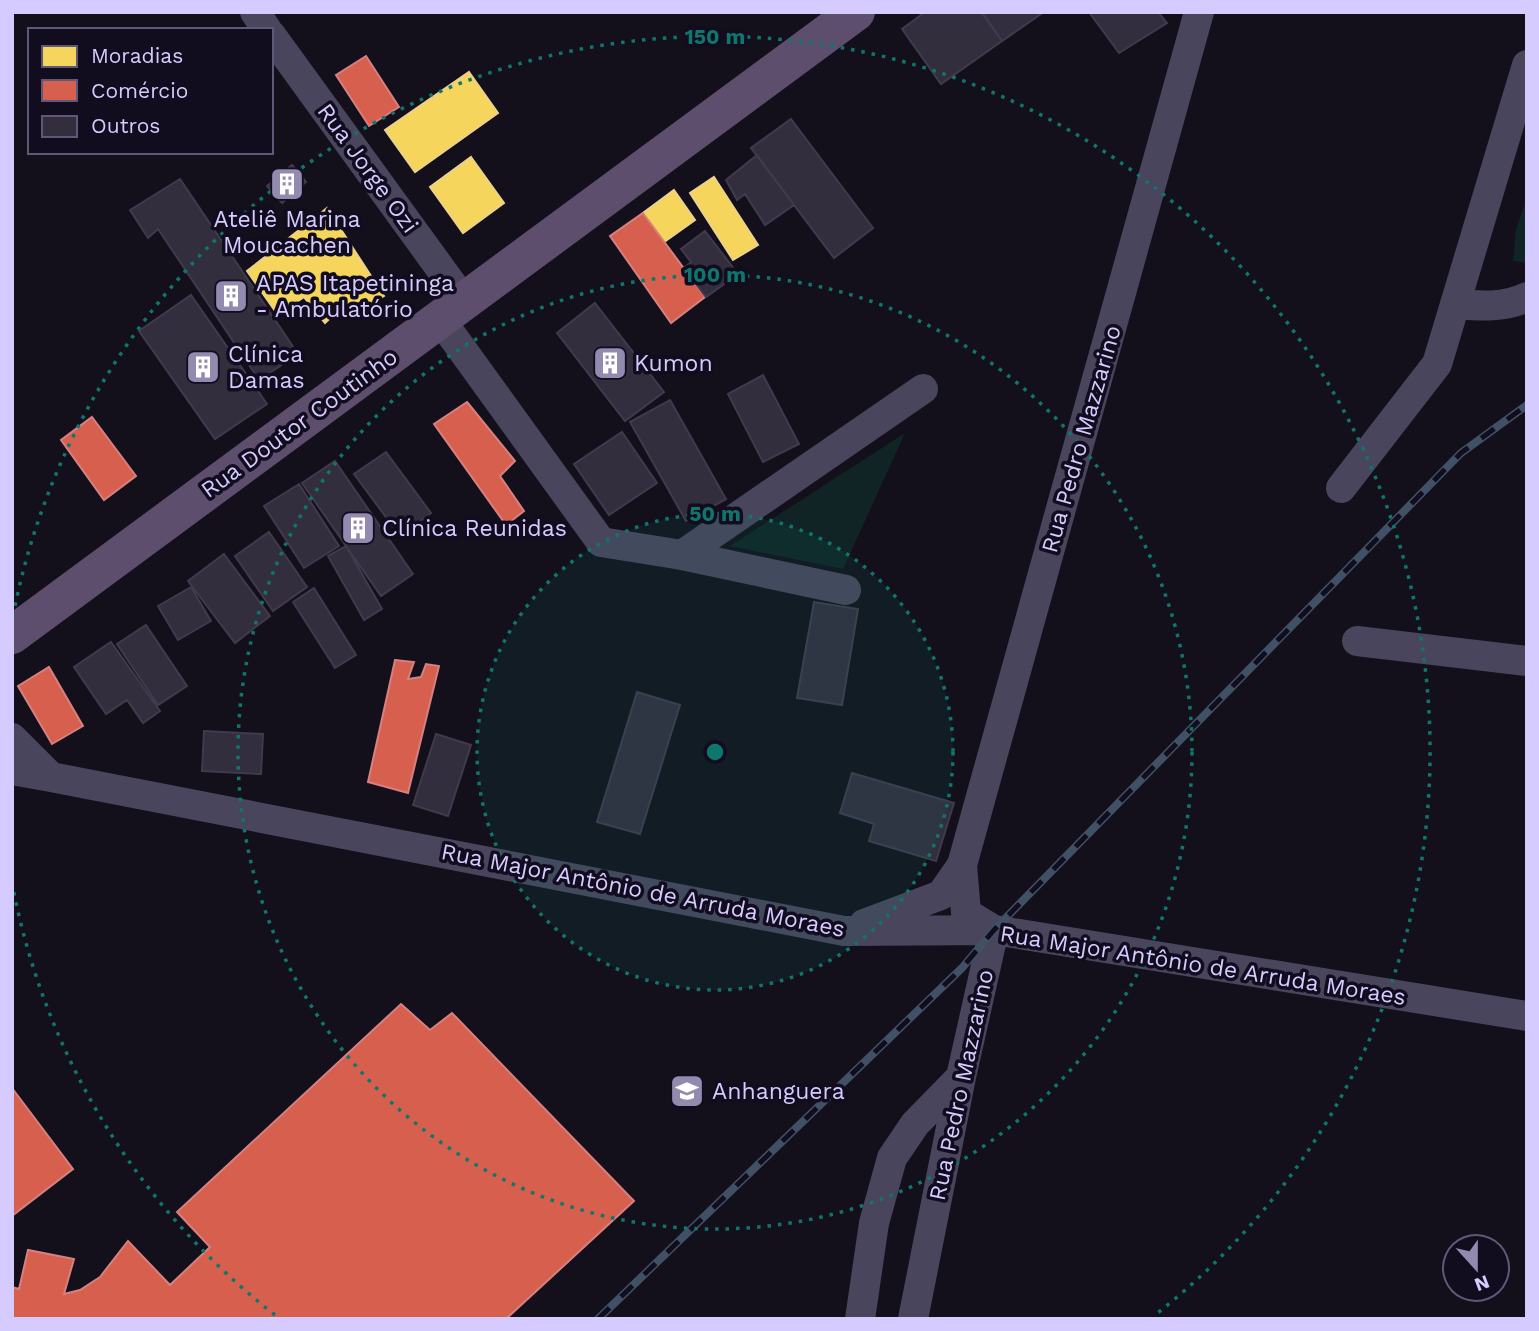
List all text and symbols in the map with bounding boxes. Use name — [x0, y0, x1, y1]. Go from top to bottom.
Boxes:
text: 150 m — [685, 24, 745, 49]
legend — [28, 28, 273, 154]
text: Moradias — [91, 43, 183, 68]
text: Comércio — [91, 78, 188, 103]
street label: Rua Jorge Ozi — [312, 98, 424, 238]
text: Outros — [91, 113, 160, 138]
building icon: Ateliê Marina Moucachen — [268, 165, 306, 203]
place label: Ateliê Marina Moucachen — [214, 206, 360, 259]
text: 100 m — [684, 262, 746, 287]
place label: APAS Itapetininga - Ambulatório — [256, 270, 454, 323]
building icon: APAS Itapetininga - Ambulatório — [212, 277, 250, 315]
street label: Rua Pedro Mazzarino — [1036, 322, 1127, 556]
place label: Clínica Damas — [228, 341, 305, 394]
street label: Rua Doutor Coutinho — [196, 343, 403, 504]
building icon: Kumon — [591, 344, 629, 382]
building icon: Clínica Damas — [184, 348, 222, 386]
place label: Kumon — [634, 350, 713, 377]
text: 50 m — [689, 501, 741, 526]
building icon: Clínica Reunidas — [339, 509, 377, 547]
place label: Clínica Reunidas — [382, 515, 567, 542]
centre of rings — [703, 740, 727, 764]
street label: Rua Major Antônio de Arruda Moraes — [439, 838, 847, 943]
street label: Rua Major Antônio de Arruda Moraes — [998, 920, 1408, 1011]
street label: Rua Pedro Mazzarino — [924, 967, 999, 1203]
school or university icon: Anhanguera — [668, 1072, 706, 1110]
place label: Anhanguera — [712, 1078, 845, 1105]
north arrow — [1441, 1233, 1511, 1303]
text: N — [1471, 1270, 1493, 1297]

